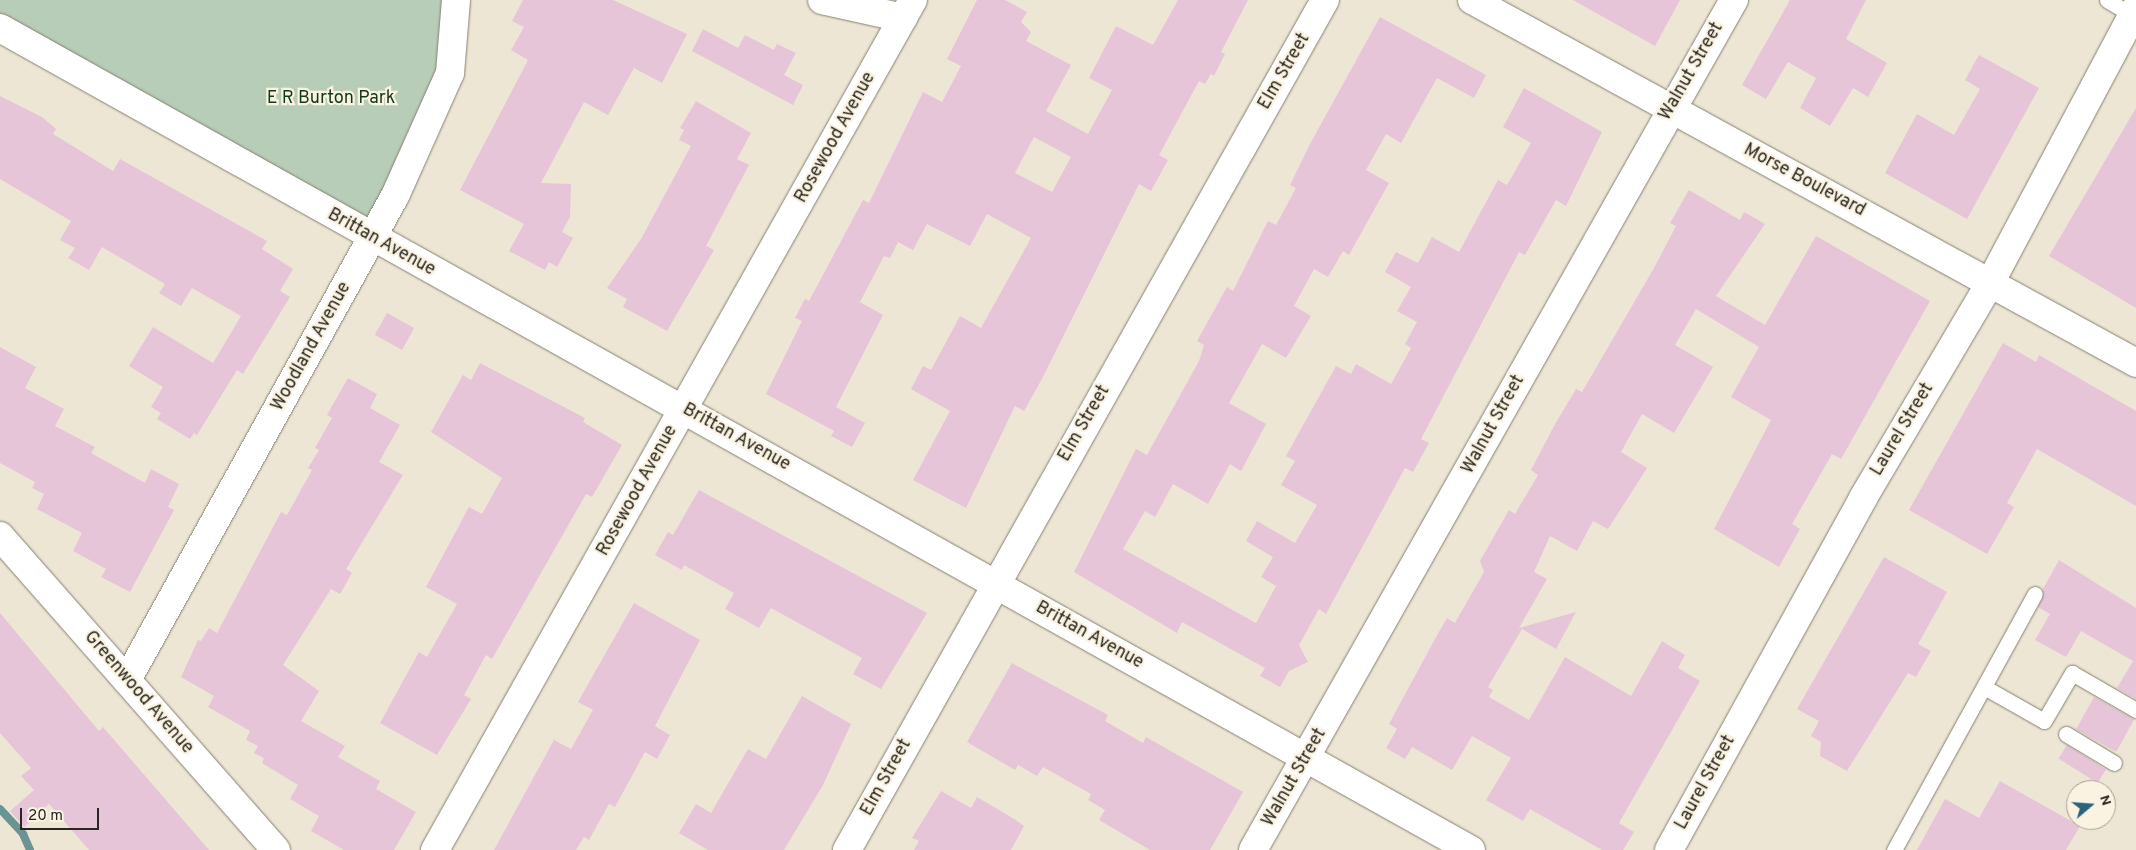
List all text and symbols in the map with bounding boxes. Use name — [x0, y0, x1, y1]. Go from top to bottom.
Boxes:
street label: Walnut Street — [1655, 19, 1729, 125]
street label: Elm Street — [1255, 30, 1315, 114]
street label: Rosewood Avenue — [791, 68, 881, 208]
park label: E R Burton Park — [267, 88, 395, 110]
street label: Morse Boulevard — [1739, 140, 1869, 222]
street label: Brittan Avenue — [323, 204, 439, 282]
street label: Woodland Avenue — [267, 278, 357, 416]
street label: Walnut Street — [1458, 372, 1530, 478]
street label: Laurel Street — [1867, 380, 1939, 480]
street label: Elm Street — [1055, 382, 1115, 466]
street label: Brittan Avenue — [678, 399, 794, 477]
street label: Rosewood Avenue — [593, 421, 683, 561]
street label: Brittan Avenue — [1031, 597, 1147, 675]
street label: Greenwood Avenue — [78, 627, 198, 759]
street label: Walnut Street — [1258, 725, 1332, 831]
street label: Laurel Street — [1671, 732, 1741, 834]
street label: Elm Street — [857, 736, 917, 820]
north arrow — [2066, 780, 2116, 830]
text: N — [2095, 793, 2114, 808]
scale bar — [22, 798, 101, 830]
text: 20 m — [28, 807, 63, 826]

